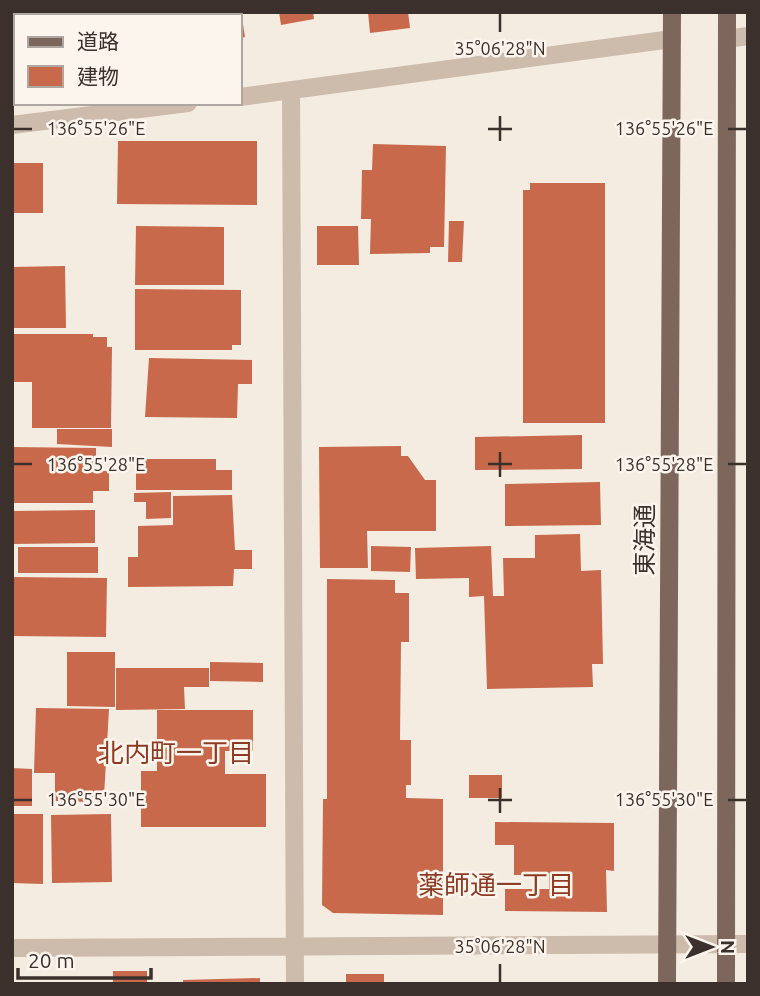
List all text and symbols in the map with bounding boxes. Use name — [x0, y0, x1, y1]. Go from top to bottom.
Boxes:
legend — [14, 14, 242, 105]
text: 道路 — [77, 29, 119, 53]
text: 35°06'28"N — [454, 38, 546, 58]
text: 建物 — [77, 64, 119, 88]
text: 136°55'26"E — [47, 118, 145, 138]
text: 136°55'26"E — [615, 118, 713, 138]
text: 136°55'28"E — [47, 454, 145, 474]
text: 136°55'28"E — [615, 454, 713, 474]
street label: 東海通 — [631, 504, 658, 576]
district label: 北内町一丁目 — [98, 738, 254, 767]
text: 136°55'30"E — [47, 789, 145, 809]
text: 136°55'30"E — [615, 789, 713, 809]
district label: 薬師通一丁目 — [418, 870, 574, 899]
north arrow — [676, 912, 746, 982]
scale bar — [18, 936, 150, 980]
text: 35°06'28"N — [454, 936, 546, 956]
text: N — [717, 940, 739, 954]
text: 20 m — [28, 948, 75, 972]

